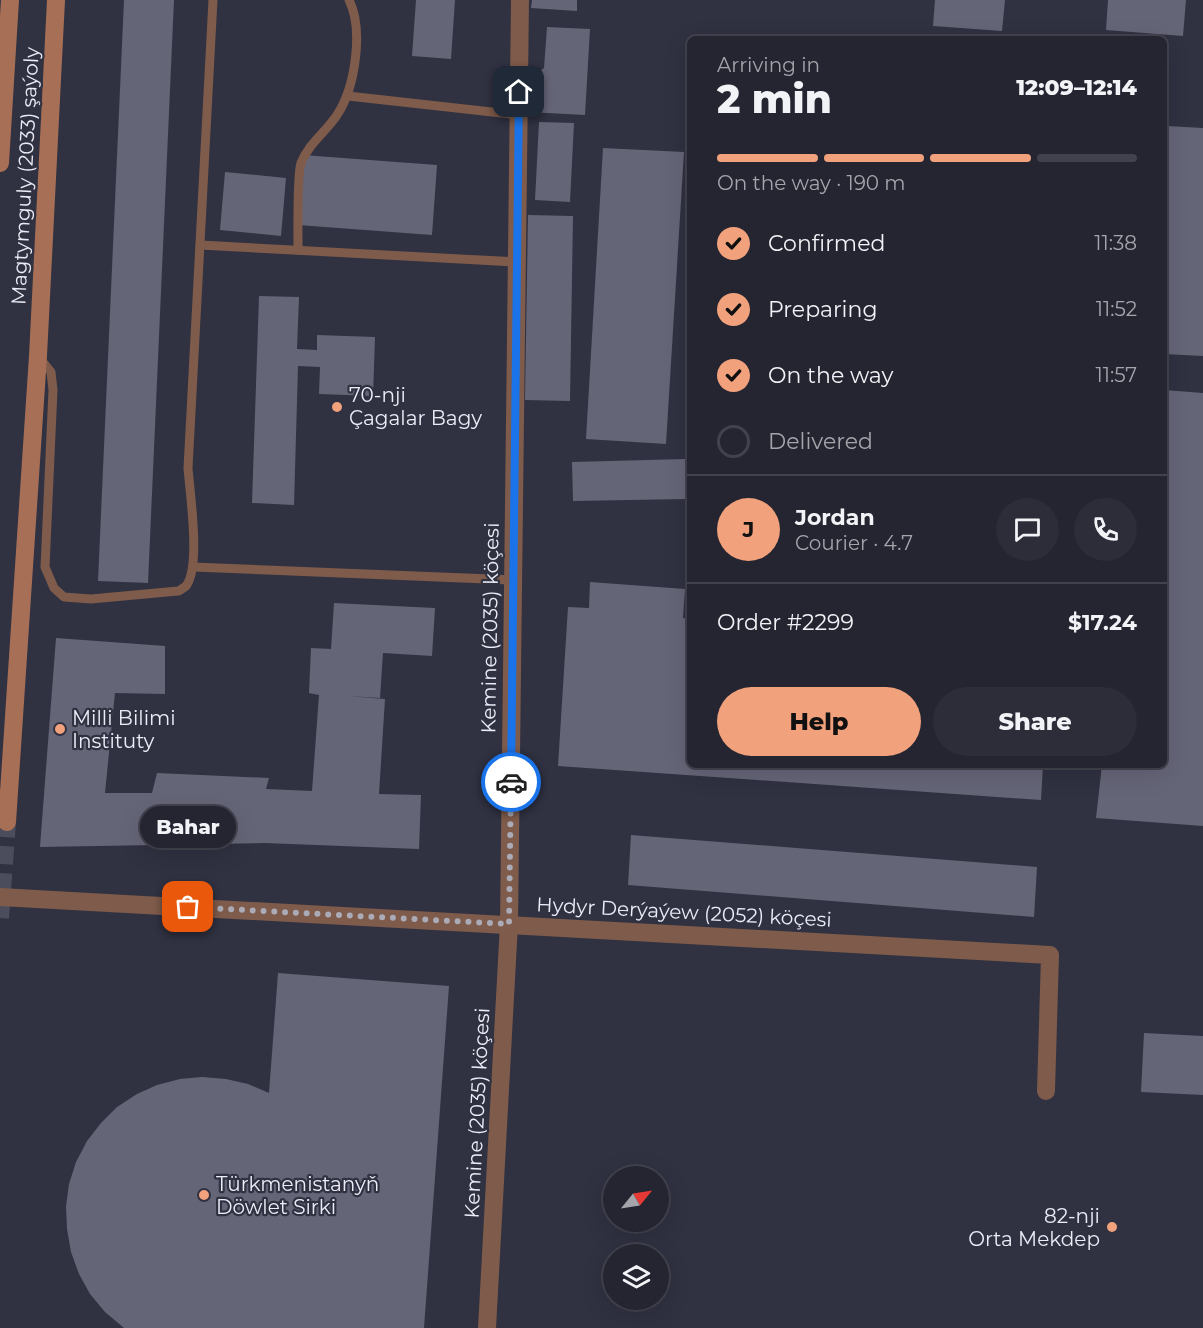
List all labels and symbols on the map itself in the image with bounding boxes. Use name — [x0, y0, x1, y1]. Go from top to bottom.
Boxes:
street label: Magtymguly (2033) şaýoly — [6, 46, 44, 306]
pin — [493, 66, 544, 117]
place label: 70-nji Çagalar Bagy — [349, 383, 482, 430]
marker: 70-nji Çagalar Bagy — [330, 400, 344, 414]
street label: Kemine (2035) köçesi — [476, 522, 504, 734]
place label: Milli Bilimi Instituty — [72, 706, 176, 753]
marker: Milli Bilimi Instituty — [53, 722, 67, 736]
courier — [481, 752, 541, 812]
callout: Bahar — [140, 805, 236, 847]
pin — [162, 881, 213, 932]
street label: Hydyr Derýaýew (2052) köçesi — [536, 892, 832, 932]
street label: Kemine (2035) köçesi — [459, 1007, 495, 1219]
north arrow — [603, 1166, 669, 1232]
place label: Türkmenistanyň Döwlet Sirki — [216, 1172, 379, 1219]
marker: Türkmenistanyň Döwlet Sirki — [197, 1188, 211, 1202]
place label: 82-nji Orta Mekdep — [968, 1204, 1100, 1251]
marker: 82-nji Orta Mekdep — [1105, 1220, 1119, 1234]

